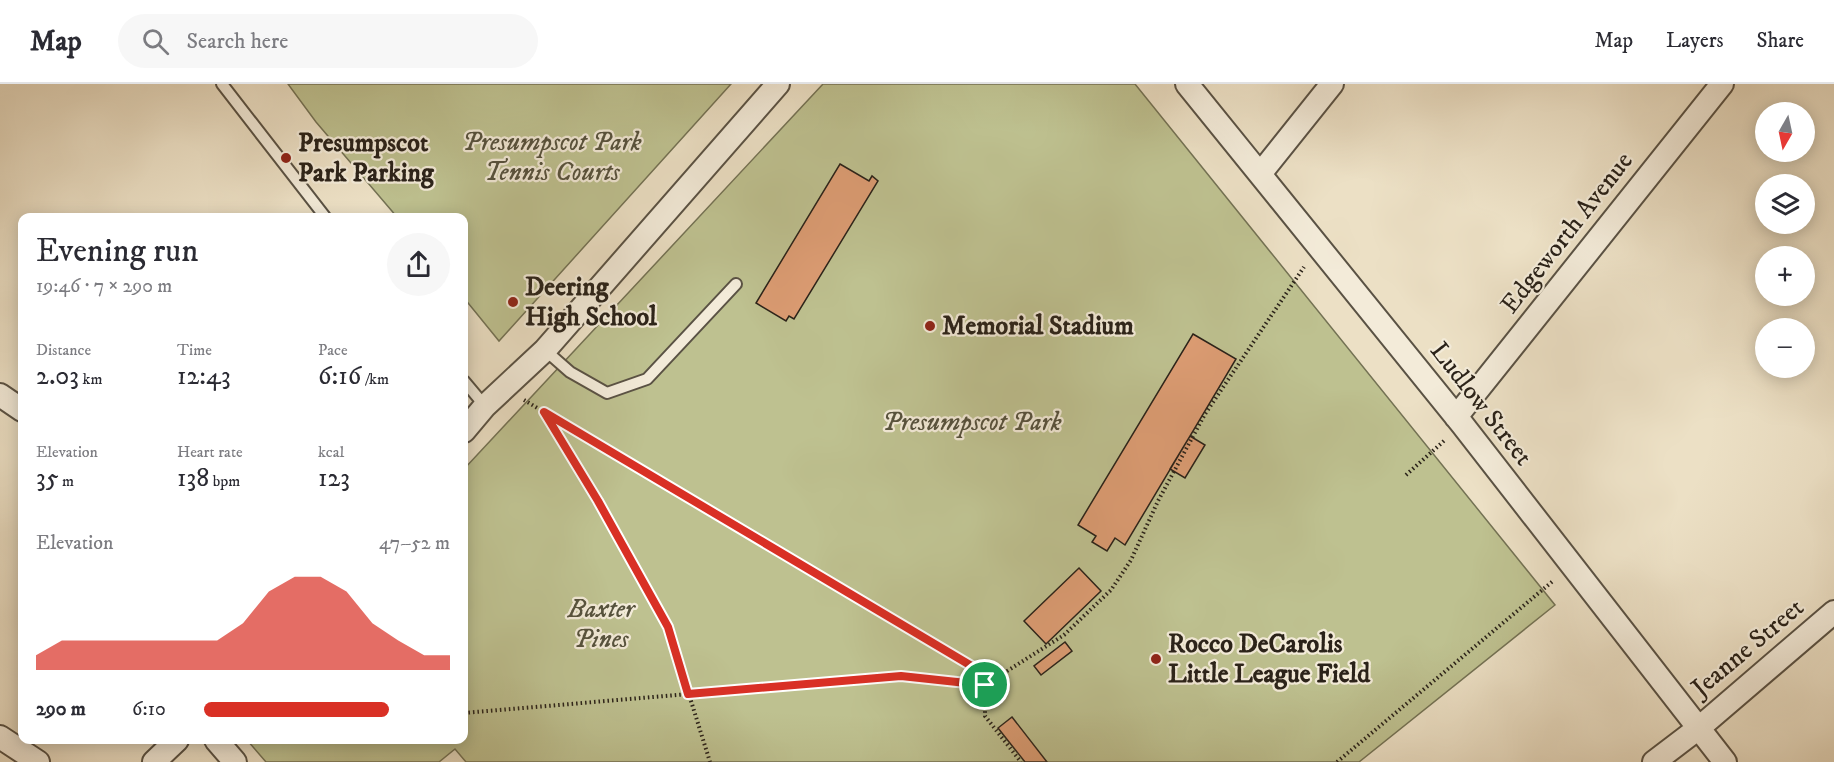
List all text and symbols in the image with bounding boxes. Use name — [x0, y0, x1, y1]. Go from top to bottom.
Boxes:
search box — [118, 14, 538, 68]
text: Map — [30, 24, 82, 59]
icon: search — [139, 25, 172, 58]
text: Search here — [187, 28, 288, 55]
text: Map — [1594, 28, 1633, 54]
text: Layers — [1666, 28, 1724, 54]
text: Share — [1757, 28, 1804, 54]
north arrow — [1755, 102, 1815, 162]
map controls — [1755, 102, 1815, 378]
park label: Presumpscot Park Tennis Courts — [462, 126, 642, 189]
place label: Presumpscot Park Parking — [298, 127, 435, 190]
street label: Edgeworth Avenue — [1494, 146, 1640, 320]
marker: Presumpscot Park Parking — [279, 151, 293, 165]
button: layers — [1755, 174, 1815, 234]
text: Evening run — [36, 231, 198, 272]
button: share — [387, 233, 450, 296]
button: + — [1755, 246, 1815, 306]
place label: Deering High School — [525, 271, 658, 334]
text: 19:46 · 7 × 290 m — [36, 274, 172, 299]
marker: Deering High School — [506, 295, 520, 309]
place label: Memorial Stadium — [942, 310, 1134, 343]
button: − — [1755, 318, 1815, 378]
marker: Memorial Stadium — [923, 319, 937, 333]
street label: Ludlow Street — [1422, 335, 1540, 473]
text: Distance — [36, 340, 91, 360]
text: Time — [177, 340, 212, 360]
text: Pace — [318, 340, 348, 360]
text: 2.03 — [36, 360, 79, 393]
text: 12:43 — [177, 360, 231, 393]
text: 6:16 — [318, 360, 361, 393]
text: km — [79, 369, 102, 389]
text: /km — [361, 369, 389, 389]
park label: Presumpscot Park — [882, 406, 1062, 439]
text: Elevation — [36, 442, 98, 462]
text: Heart rate — [177, 442, 243, 462]
text: kcal — [318, 442, 344, 462]
text: 35 — [36, 462, 59, 495]
text: 138 — [177, 462, 209, 495]
text: 123 — [318, 462, 350, 495]
text: m — [59, 471, 74, 491]
text: bpm — [209, 471, 240, 491]
text: Elevation — [36, 531, 113, 556]
text: 47–52 m — [379, 531, 450, 556]
street label: Jeanne Street — [1684, 591, 1811, 706]
park label: Baxter Pines — [567, 593, 636, 656]
place label: Rocco DeCarolis Little League Field — [1168, 628, 1371, 691]
marker: Rocco DeCarolis Little League Field — [1149, 652, 1163, 666]
pin — [959, 659, 1010, 710]
icon: arrive — [968, 668, 1001, 701]
text: 290 m — [36, 697, 86, 722]
text: 6:10 — [132, 697, 166, 722]

